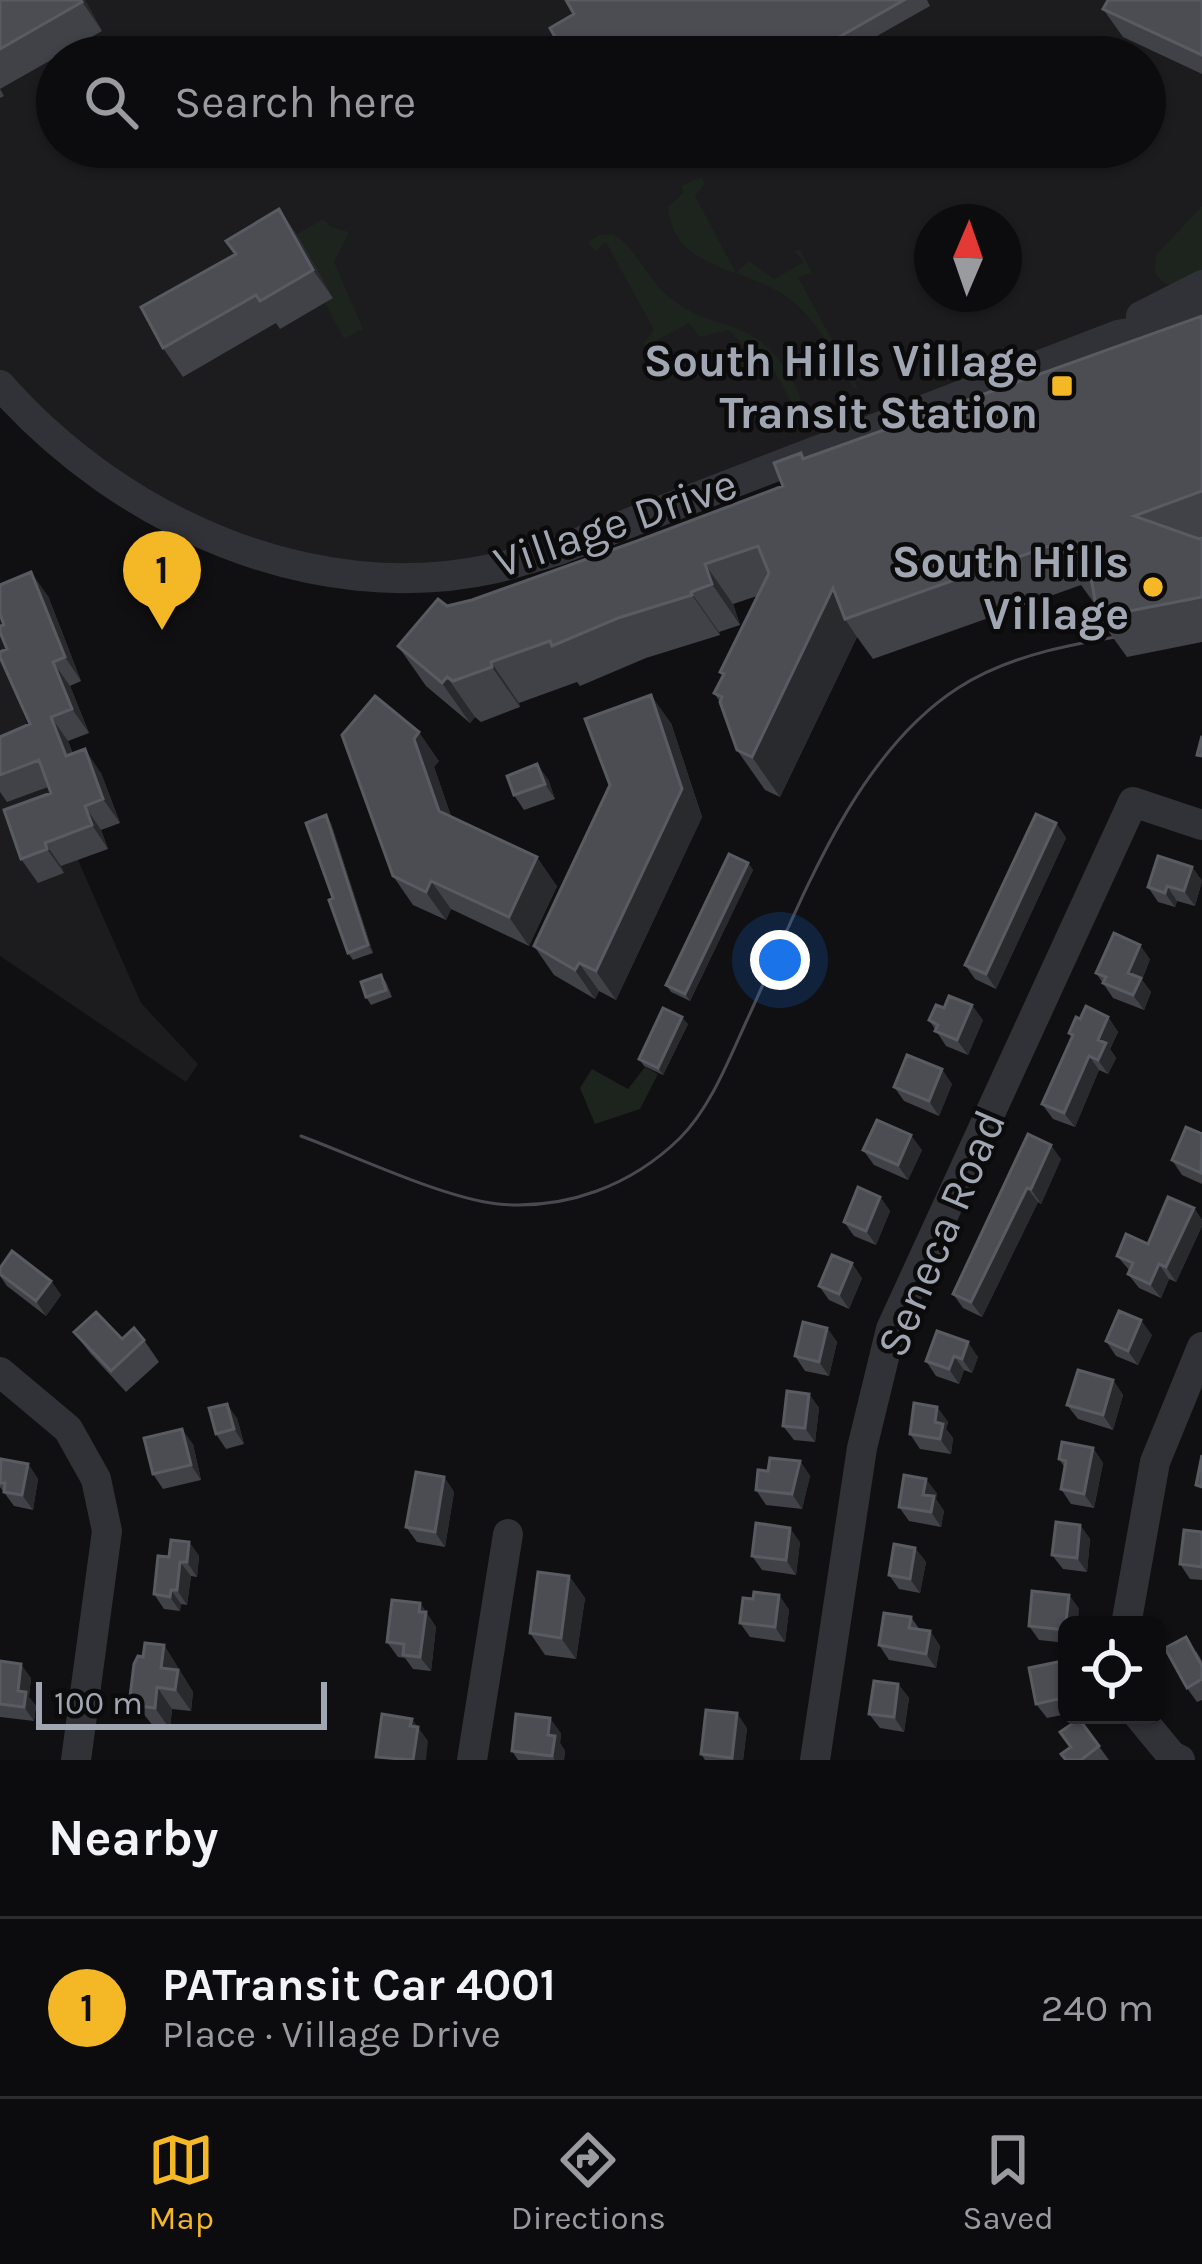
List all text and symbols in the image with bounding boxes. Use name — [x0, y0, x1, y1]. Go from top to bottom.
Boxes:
search box — [36, 36, 1166, 168]
icon: search — [78, 69, 144, 135]
text: Search here — [174, 76, 416, 128]
north arrow — [914, 204, 1022, 312]
place label: South Hills Village Transit Station — [644, 335, 1038, 439]
marker: South Hills Village Transit Station — [1049, 373, 1075, 399]
street label: Village Drive — [487, 457, 744, 590]
pin: 1 — [123, 531, 201, 630]
place label: South Hills Village — [892, 536, 1129, 641]
marker: South Hills Village — [1140, 574, 1166, 600]
your location — [750, 930, 810, 990]
street label: Seneca Road — [866, 1102, 1016, 1365]
map controls — [1058, 1616, 1166, 1724]
button: locate — [1058, 1616, 1166, 1724]
scale bar — [36, 1676, 327, 1729]
text: 100 m — [54, 1684, 143, 1722]
text: Nearby — [48, 1808, 218, 1868]
text: PATransit Car 4001 — [162, 1959, 556, 2011]
text: 1 — [80, 1985, 94, 2031]
text: 240 m — [1041, 1985, 1154, 2031]
text: Place · Village Drive — [162, 2011, 501, 2057]
tab: Map — [148, 2127, 214, 2237]
tab: Directions — [511, 2127, 666, 2237]
tab: Saved — [963, 2127, 1054, 2237]

